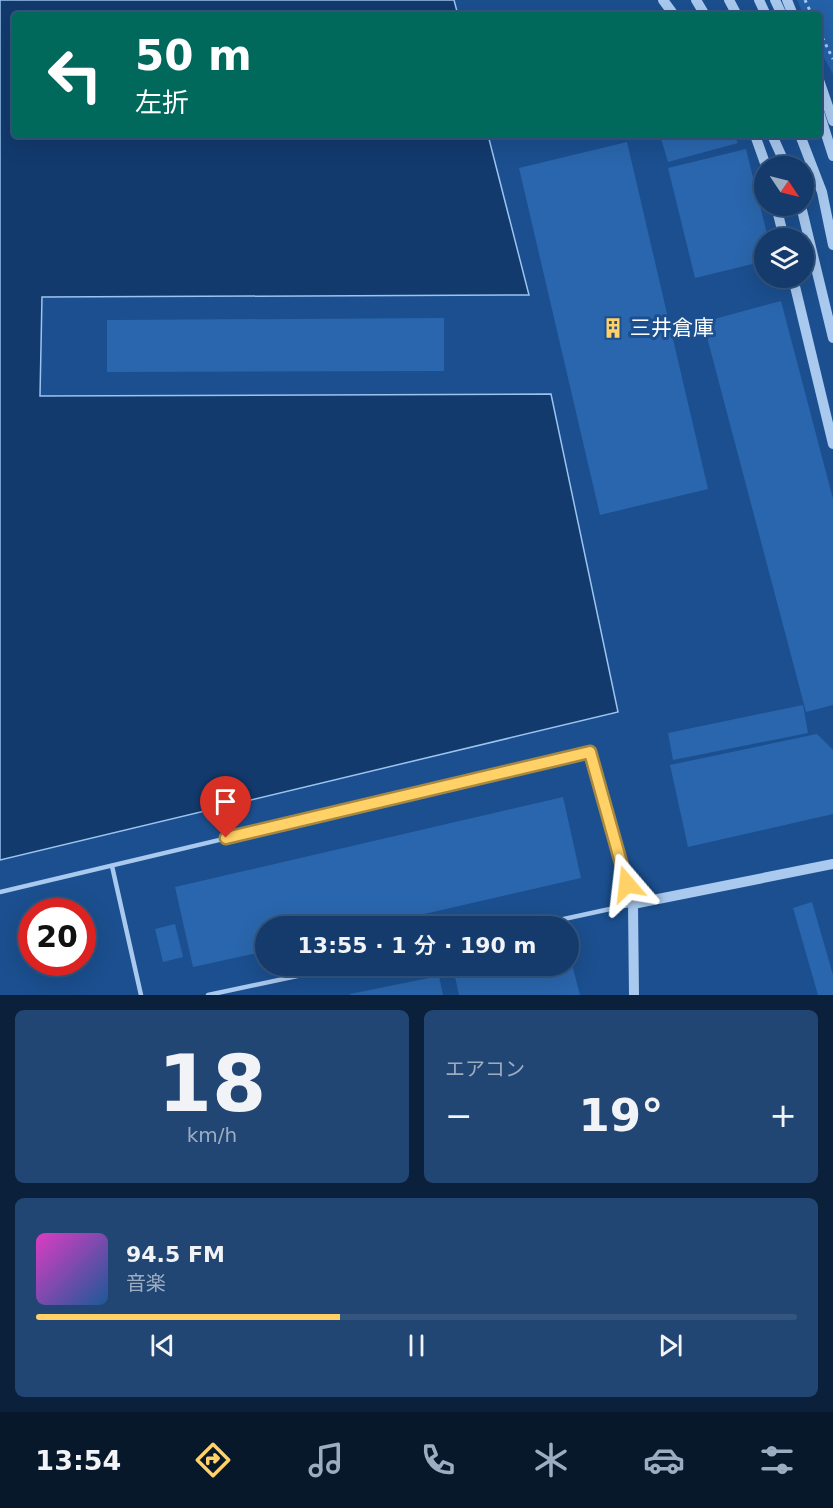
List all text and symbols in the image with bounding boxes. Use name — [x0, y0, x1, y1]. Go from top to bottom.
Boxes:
text: 50 m — [135, 31, 252, 80]
icon: left — [36, 36, 114, 114]
text: 左折 — [135, 87, 189, 118]
north arrow — [754, 156, 814, 216]
map controls — [754, 156, 814, 288]
button: layers — [754, 228, 814, 288]
building icon: 三井倉庫 — [601, 316, 625, 340]
place label: 三井倉庫 — [630, 316, 714, 340]
pin — [200, 776, 251, 838]
icon: arrive — [209, 785, 242, 818]
position arrow — [595, 852, 659, 916]
speed limit sign: 20 — [18, 898, 96, 976]
text: 13:55 · 1 分 · 190 m — [298, 933, 536, 958]
text: 18 — [158, 1039, 266, 1129]
text: エアコン — [445, 1057, 525, 1081]
text: 19° — [578, 1089, 664, 1142]
text: − — [445, 1096, 473, 1135]
text: + — [769, 1096, 797, 1135]
text: km/h — [187, 1123, 237, 1147]
text: 94.5 FM — [126, 1242, 225, 1267]
text: 音楽 — [126, 1271, 166, 1295]
icon: previous — [146, 1329, 179, 1362]
icon: pause — [400, 1329, 433, 1362]
icon: next — [654, 1329, 687, 1362]
icon: directions — [192, 1439, 234, 1481]
icon: music — [305, 1439, 347, 1481]
icon: phone — [417, 1439, 459, 1481]
icon: climate — [530, 1439, 572, 1481]
icon: car — [643, 1439, 685, 1481]
icon: filters — [756, 1439, 798, 1481]
text: 13:54 — [35, 1445, 121, 1476]

